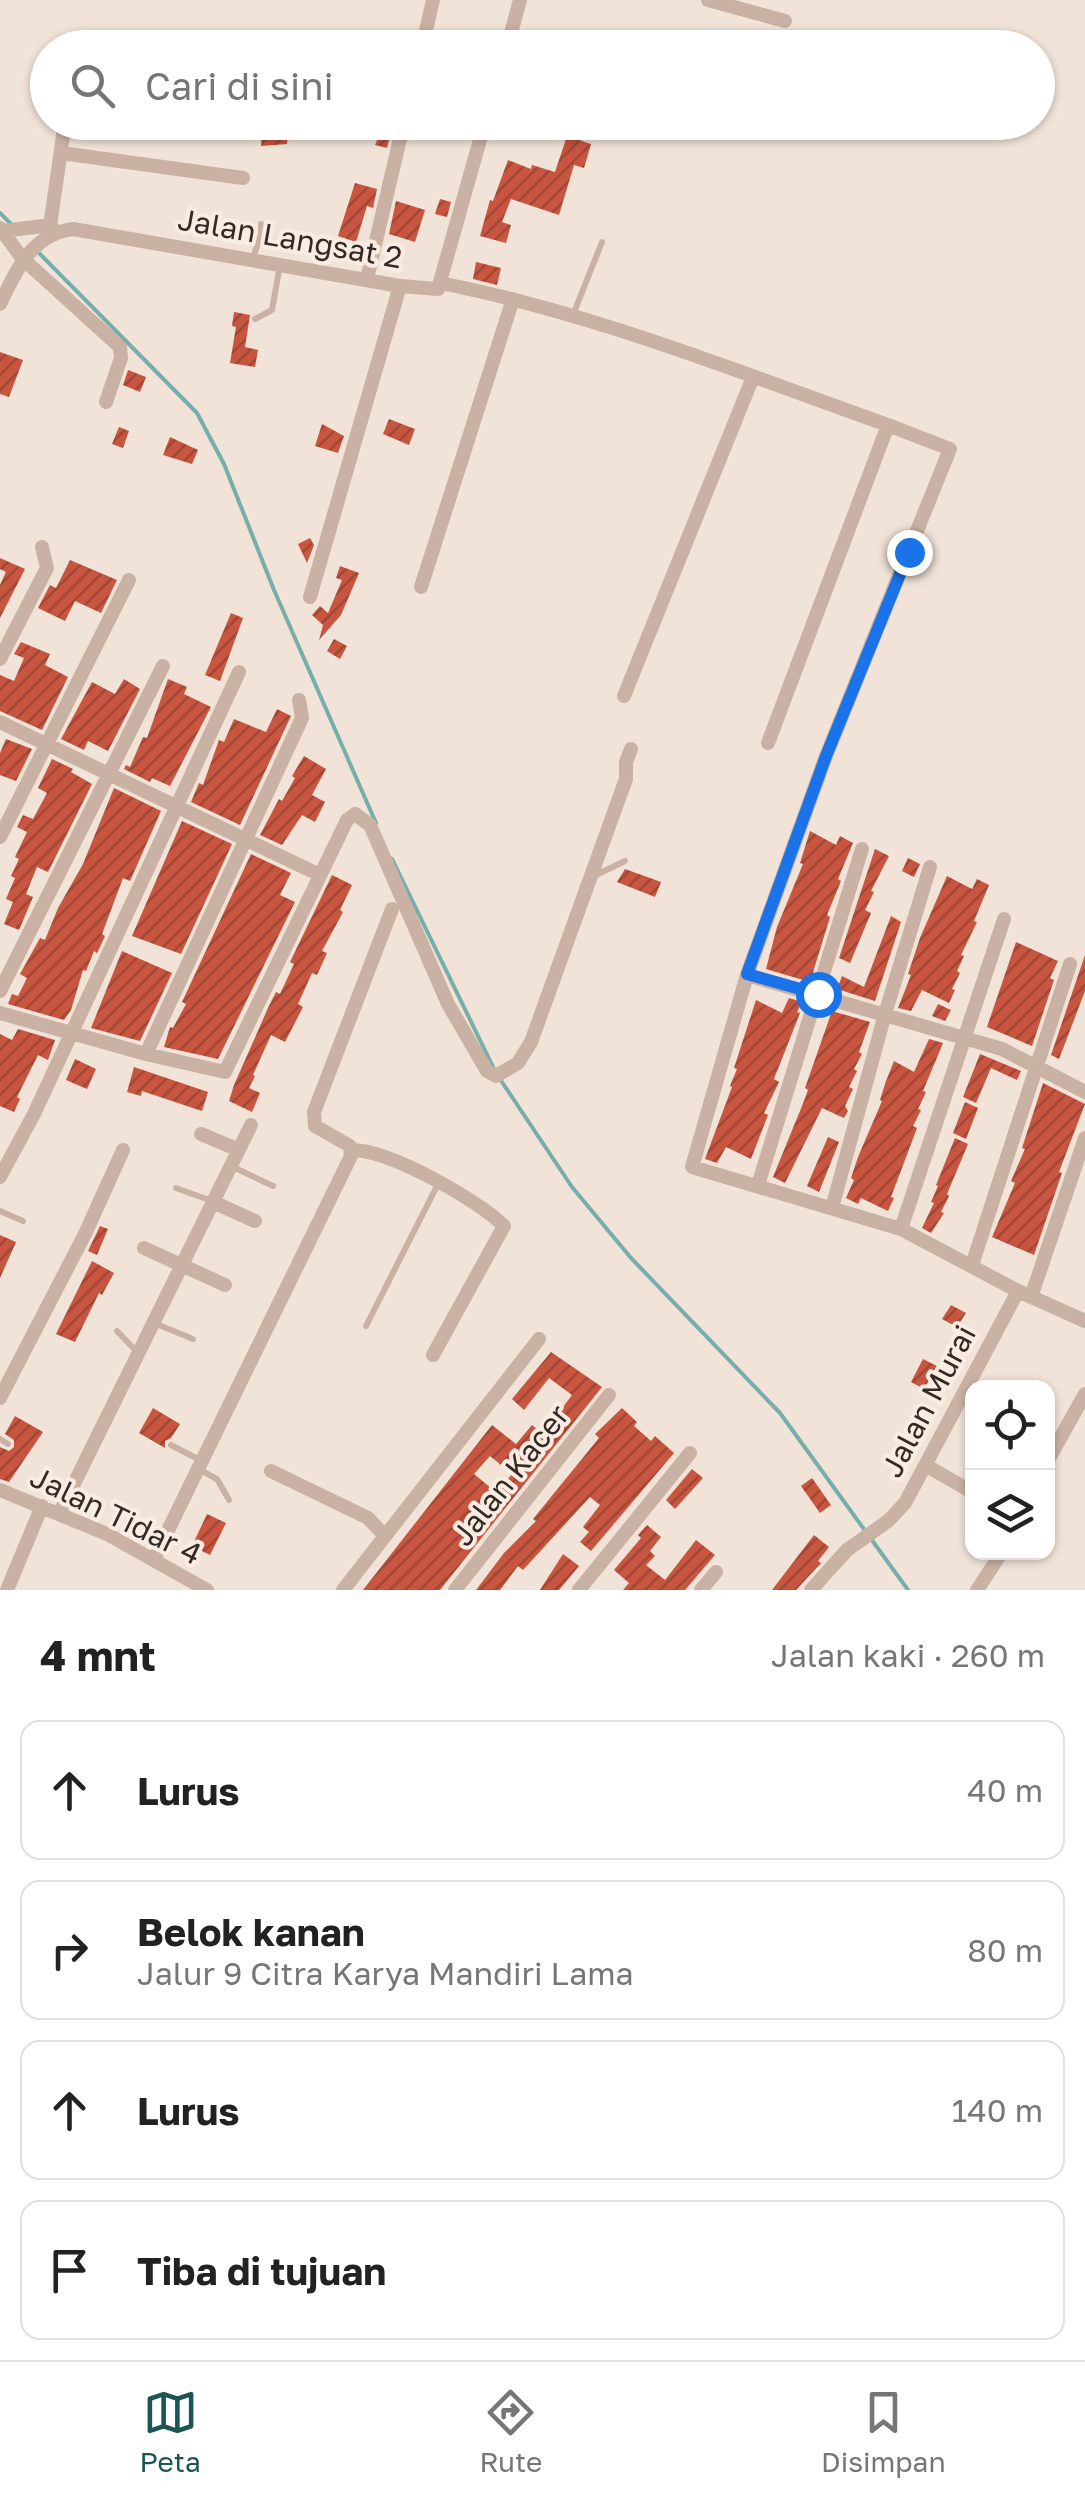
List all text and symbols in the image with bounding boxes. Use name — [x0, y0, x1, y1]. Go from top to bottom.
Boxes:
search box — [30, 30, 1055, 140]
icon: search — [65, 58, 120, 113]
text: Cari di sini — [145, 63, 334, 108]
street label: Jalan Langsat 2 — [175, 201, 405, 275]
route end — [887, 530, 933, 576]
route start — [796, 972, 842, 1018]
street label: Jalan Murai — [873, 1319, 983, 1483]
map controls — [965, 1380, 1055, 1560]
button: locate — [965, 1380, 1055, 1470]
street label: Jalan Kacer — [444, 1397, 576, 1553]
street label: Jalan Tidar 4 — [25, 1458, 207, 1572]
button: layers — [965, 1470, 1055, 1560]
text: 4 mnt — [40, 1630, 156, 1680]
text: Jalan kaki · 260 m — [771, 1636, 1045, 1674]
icon: ahead — [42, 1763, 97, 1818]
text: Lurus — [137, 1768, 240, 1813]
text: 40 m — [967, 1771, 1043, 1809]
text: Belok kanan — [137, 1909, 365, 1954]
icon: right — [42, 1923, 97, 1978]
text: 80 m — [967, 1931, 1043, 1969]
text: Jalur 9 Citra Karya Mandiri Lama — [137, 1954, 634, 1992]
icon: ahead — [42, 2083, 97, 2138]
text: Lurus — [137, 2088, 240, 2133]
text: 140 m — [952, 2091, 1043, 2129]
icon: arrive — [42, 2243, 97, 2298]
text: Tiba di tujuan — [137, 2248, 386, 2293]
tab: Peta — [139, 2385, 201, 2478]
tab: Rute — [479, 2385, 542, 2478]
tab: Disimpan — [821, 2385, 946, 2478]

